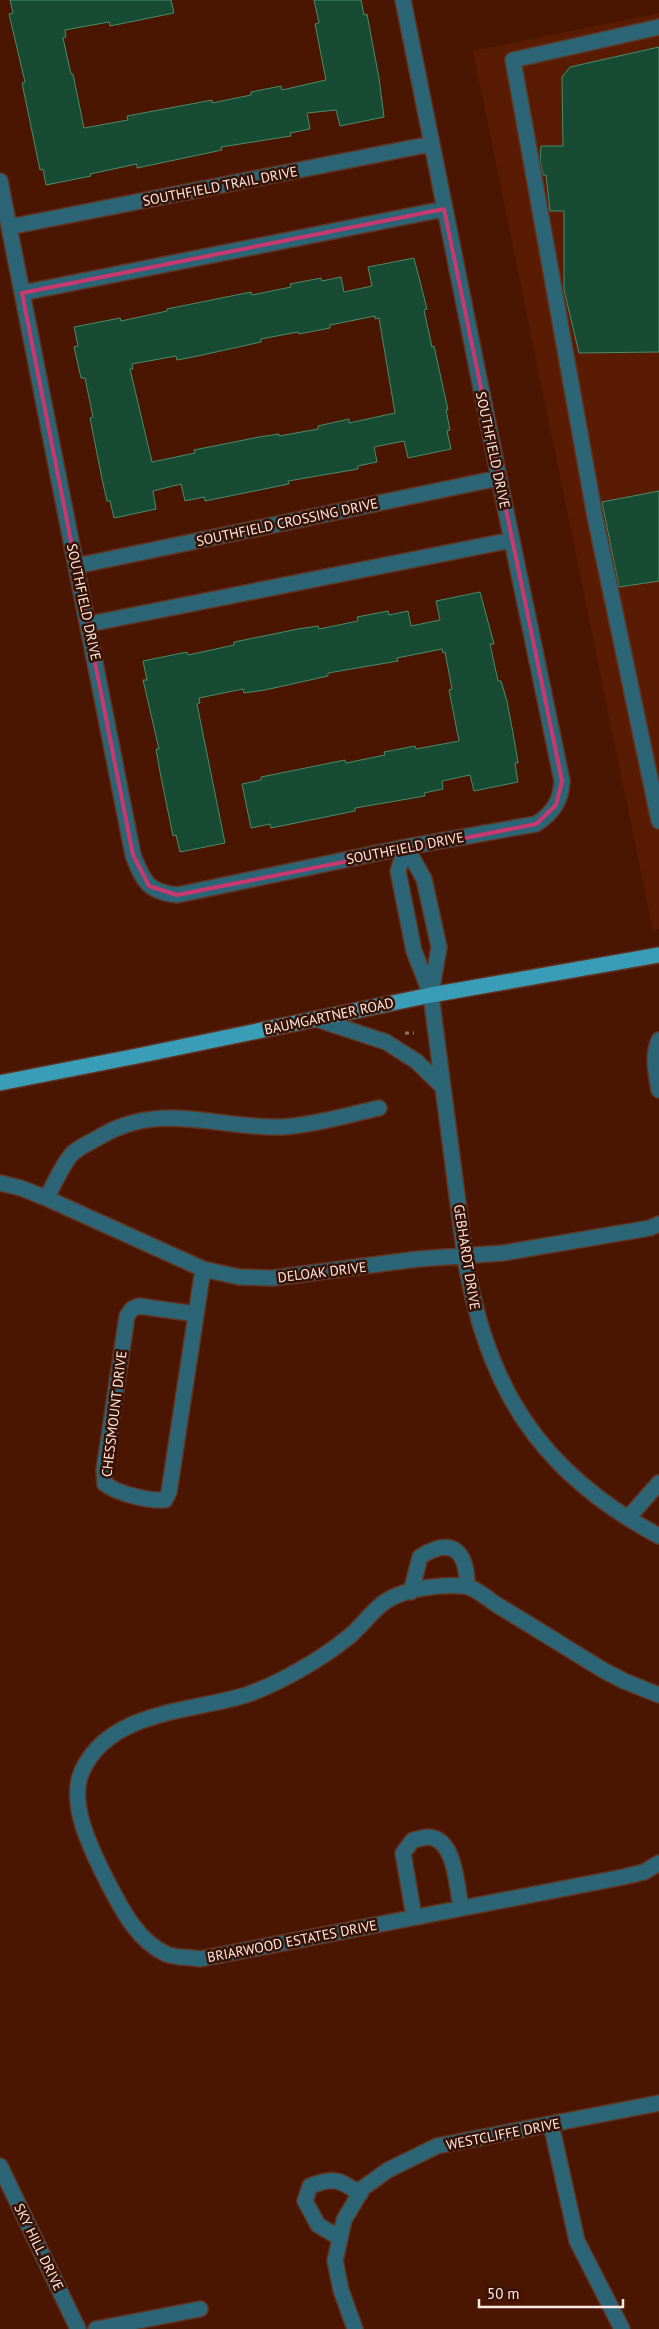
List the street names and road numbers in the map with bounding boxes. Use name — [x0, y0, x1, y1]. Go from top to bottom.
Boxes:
street label: SOUTHFIELD TRAIL DRIVE — [141, 162, 299, 210]
street label: SOUTHFIELD DRIVE — [472, 390, 514, 510]
street label: SOUTHFIELD CROSSING DRIVE — [195, 494, 379, 550]
street label: SOUTHFIELD DRIVE — [63, 542, 105, 662]
street label: SOUTHFIELD DRIVE — [345, 828, 465, 868]
street label: BAUMGARTNER ROAD — [263, 993, 395, 1039]
street label: GEBHARDT DRIVE — [450, 1203, 484, 1311]
street label: DELOAK DRIVE — [277, 1258, 367, 1286]
street label: CHESSMOUNT DRIVE — [97, 1350, 131, 1478]
street label: BRIARWOOD ESTATES DRIVE — [206, 1916, 378, 1966]
street label: WESTCLIFFE DRIVE — [445, 2114, 561, 2154]
street label: SKY HILL DRIVE — [10, 2200, 68, 2294]

